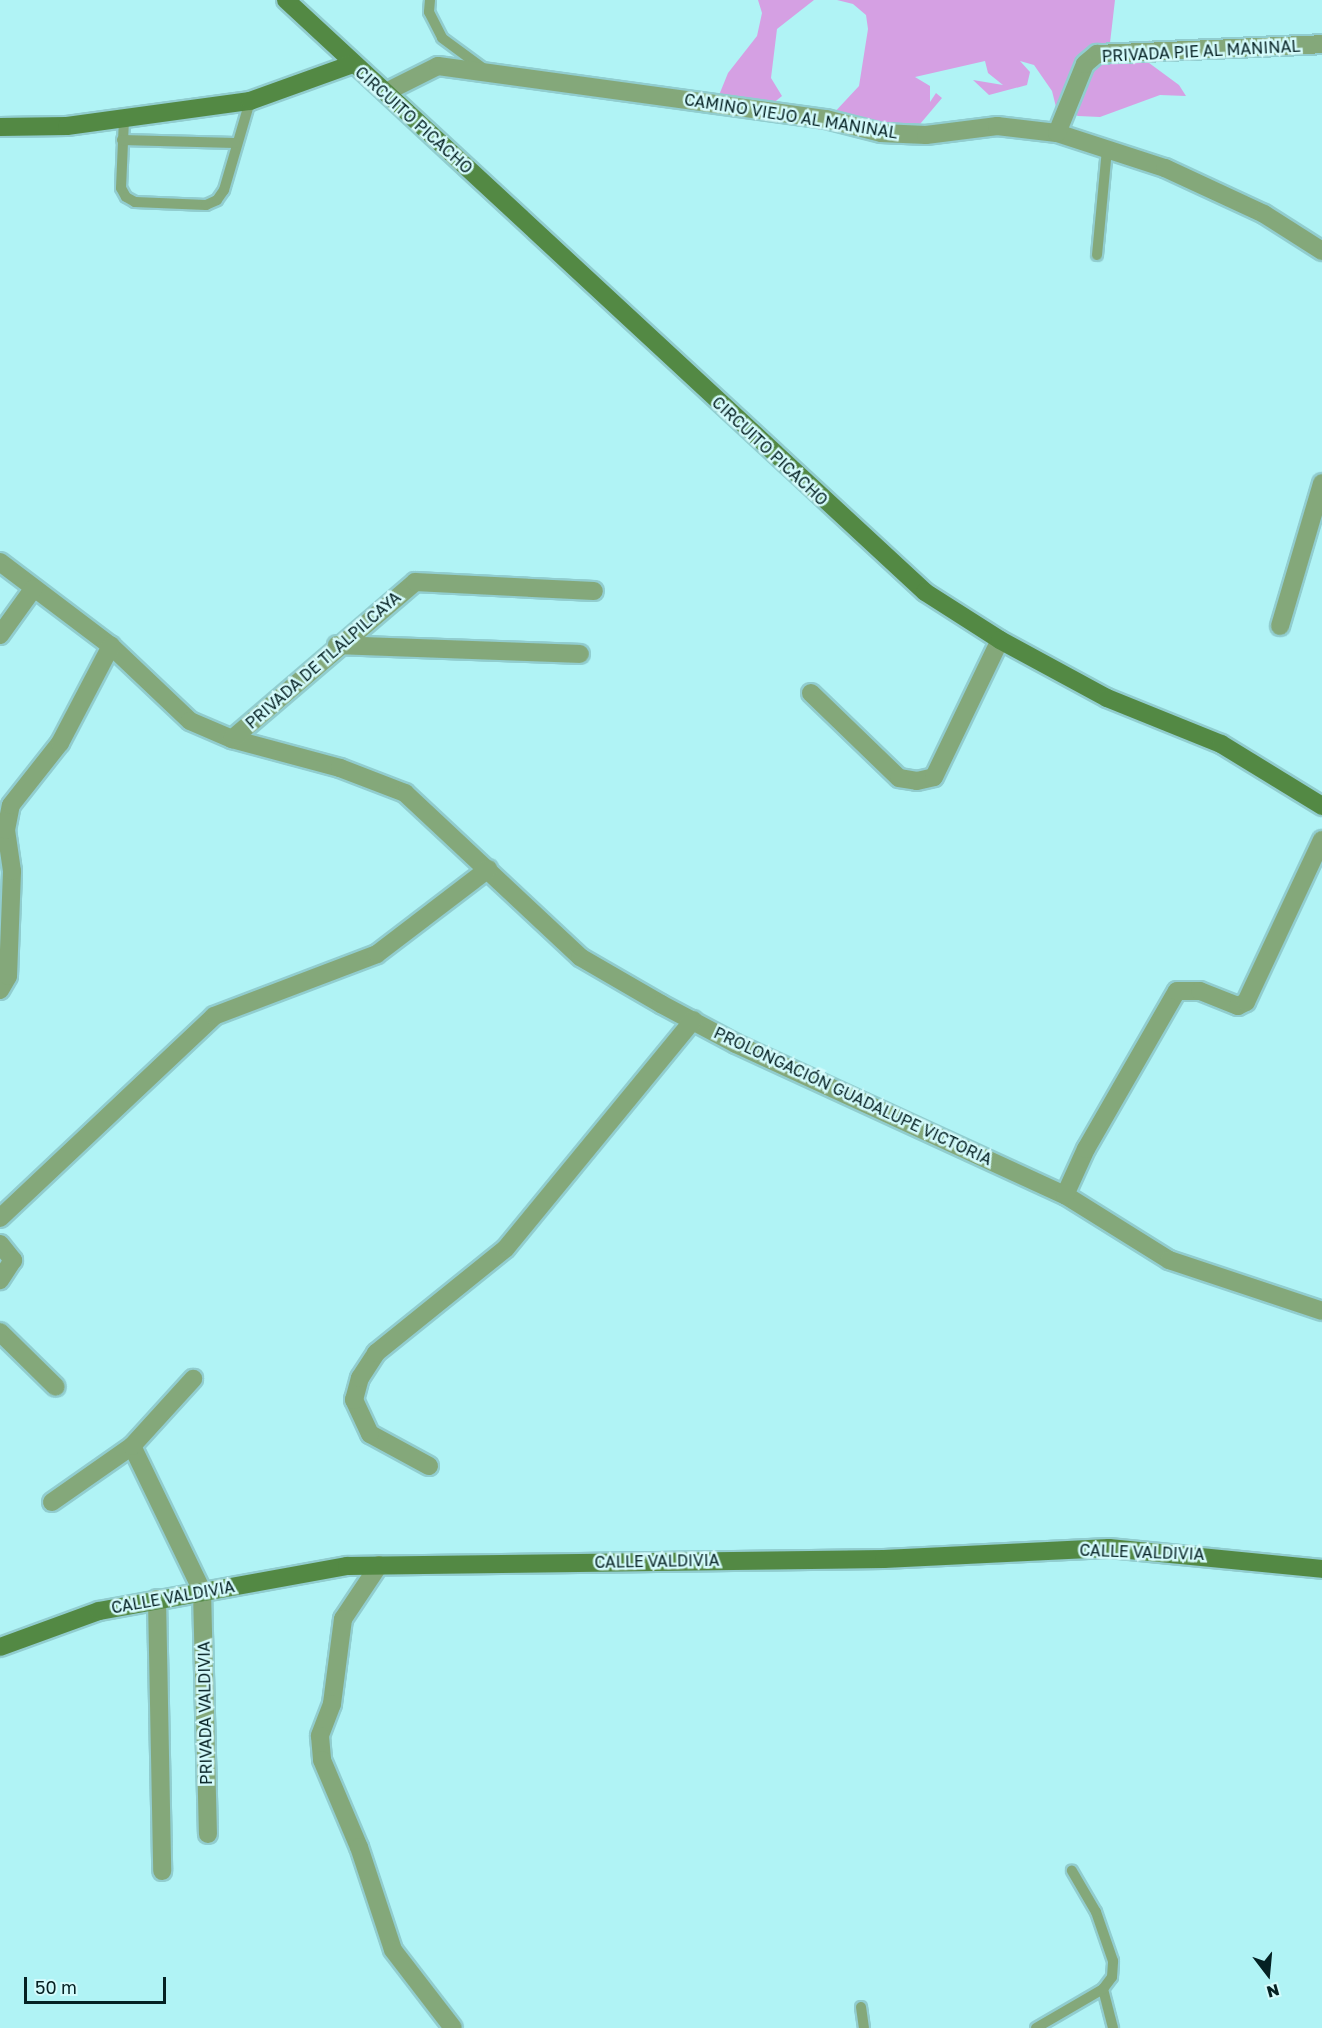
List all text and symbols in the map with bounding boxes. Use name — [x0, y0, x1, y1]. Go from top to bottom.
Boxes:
street label: PRIVADA PIE AL MANINAL — [1101, 36, 1301, 66]
street label: CIRCUITO PICACHO — [351, 62, 477, 178]
street label: CAMINO VIEJO AL MANINAL — [683, 90, 899, 142]
street label: CIRCUITO PICACHO — [708, 392, 832, 510]
street label: PRIVADA DE TLALPILCAYA — [241, 587, 405, 733]
street label: PROLONGACIÓN GUADALUPE VICTORIA — [711, 1023, 995, 1169]
street label: CALLE VALDIVIA — [1079, 1540, 1205, 1564]
street label: CALLE VALDIVIA — [594, 1550, 720, 1572]
street label: CALLE VALDIVIA — [110, 1577, 236, 1617]
street label: PRIVADA VALDIVIA — [194, 1641, 216, 1785]
north arrow — [1238, 1944, 1298, 2004]
scale bar — [27, 1965, 170, 2003]
text: 50 m — [35, 1976, 77, 1998]
text: N — [1264, 1980, 1282, 2003]

